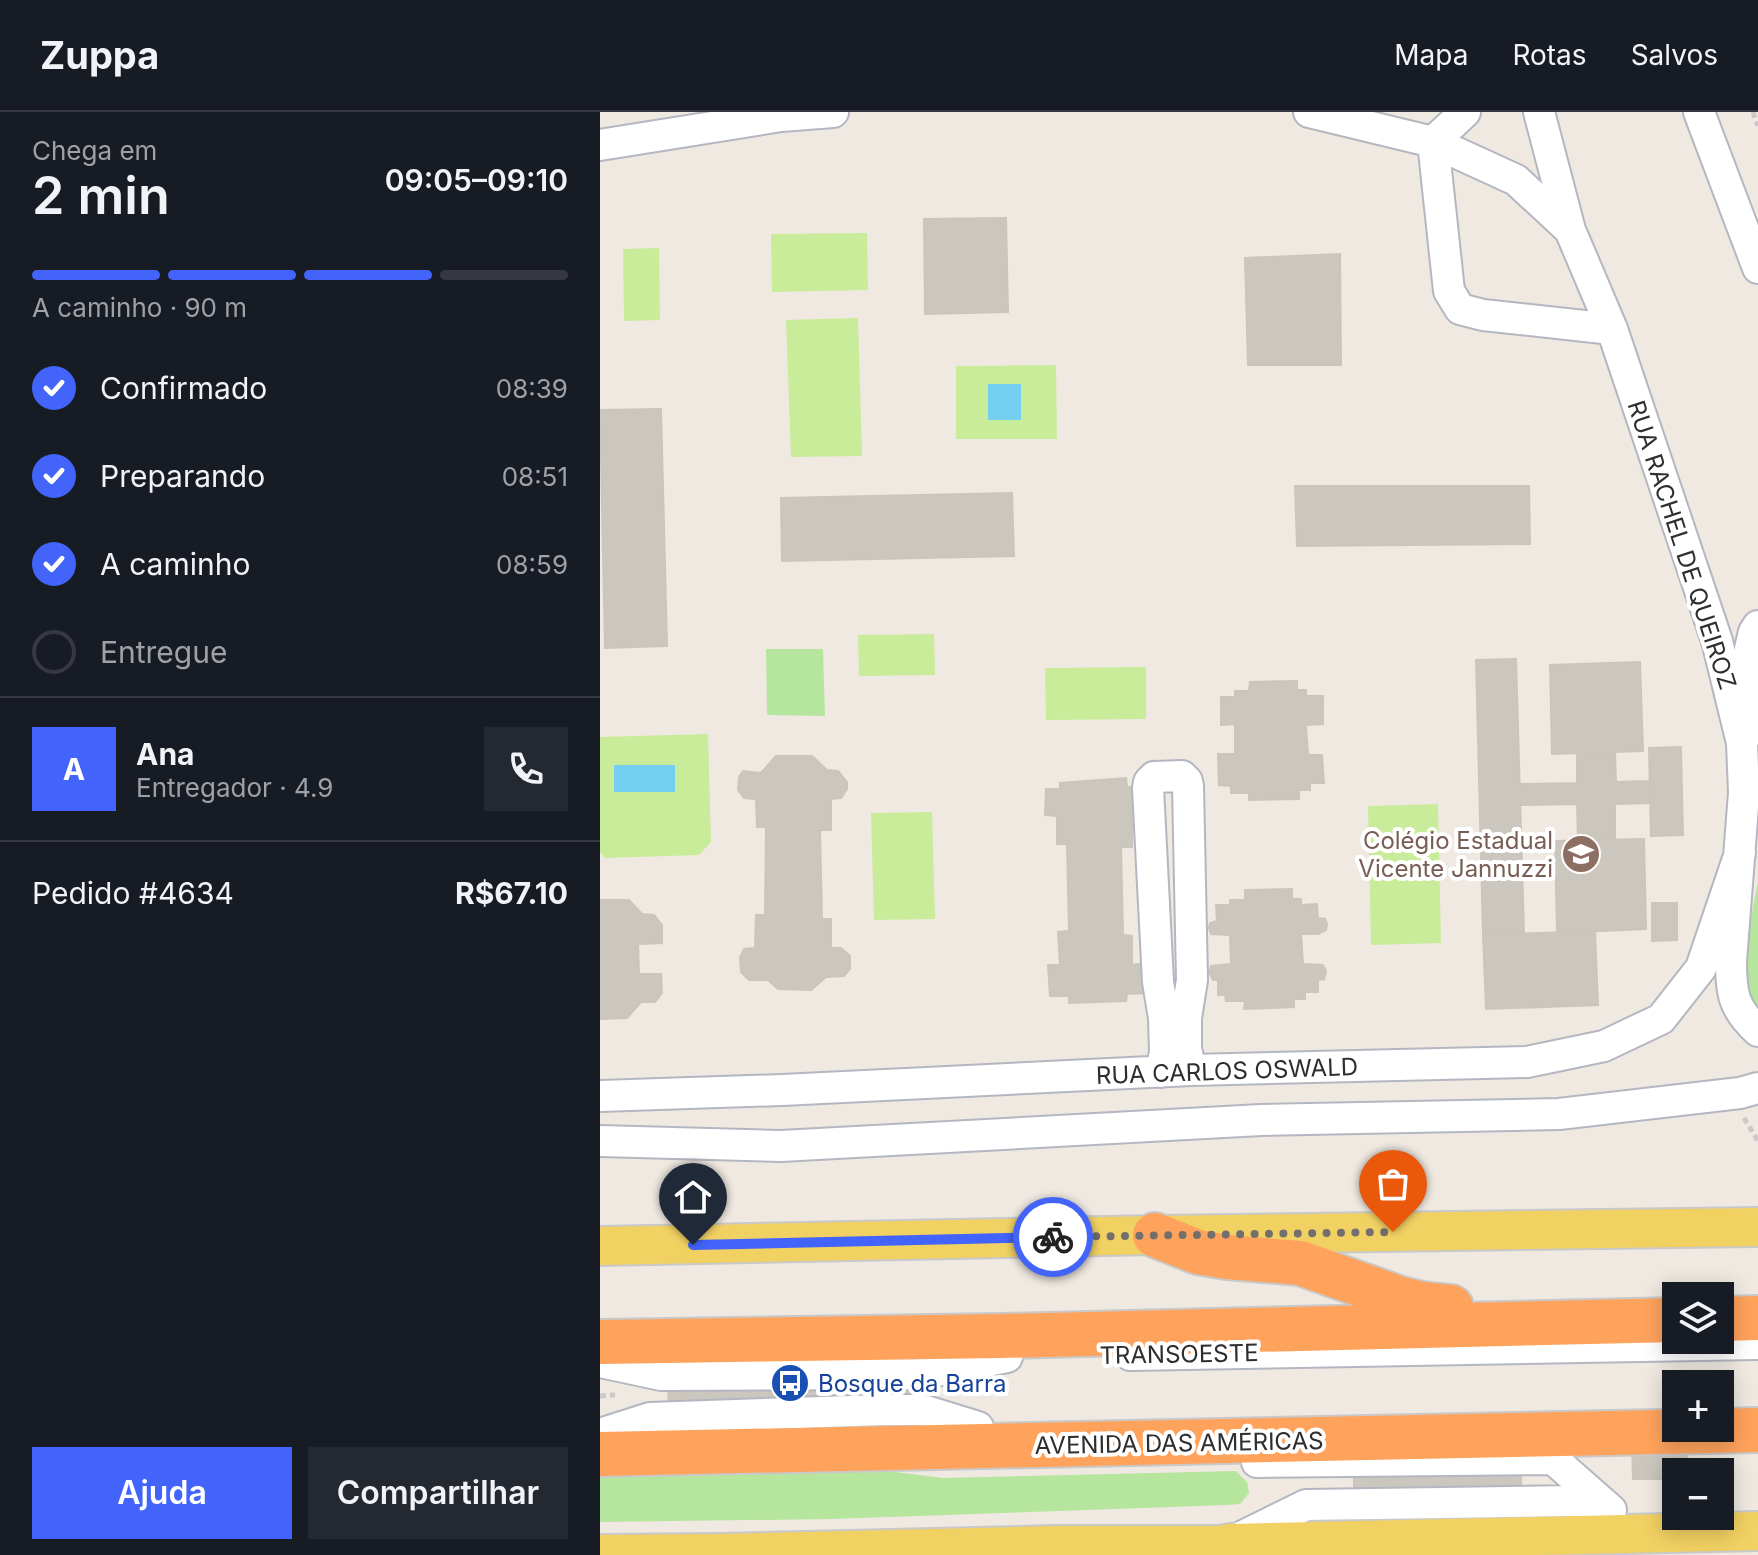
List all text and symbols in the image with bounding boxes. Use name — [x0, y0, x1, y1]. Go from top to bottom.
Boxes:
text: Zuppa — [40, 32, 159, 78]
text: Mapa — [1394, 38, 1468, 72]
text: Rotas — [1512, 38, 1587, 72]
text: Salvos — [1631, 38, 1718, 72]
text: Chega em — [32, 135, 157, 166]
text: 09:05–09:10 — [385, 162, 568, 198]
text: 2 min — [32, 164, 170, 227]
text: A caminho · 90 m — [32, 292, 247, 323]
icon: check — [32, 366, 76, 410]
text: Confirmado — [100, 370, 267, 406]
text: 08:39 — [496, 373, 568, 404]
street label: RUA RACHEL DE QUEIROZ — [1622, 397, 1742, 693]
icon: check — [32, 454, 76, 498]
text: Preparando — [100, 458, 265, 494]
text: 08:51 — [502, 461, 568, 492]
icon: check — [32, 542, 76, 586]
text: A caminho — [100, 546, 250, 582]
text: 08:59 — [496, 549, 568, 580]
text: Entregue — [100, 634, 228, 670]
button: phone — [484, 727, 568, 811]
text: Ana — [136, 736, 195, 772]
text: A — [63, 751, 85, 787]
text: Entregador · 4.9 — [136, 772, 333, 803]
place label: Colégio Estadual Vicente Jannuzzi — [1358, 826, 1553, 883]
school or university icon: Colégio Estadual Vicente Jannuzzi — [1560, 833, 1602, 875]
text: Pedido #4634 — [32, 875, 234, 911]
text: R$67.10 — [455, 875, 568, 911]
street label: RUA CARLOS OSWALD — [1096, 1052, 1358, 1090]
pin — [1359, 1150, 1427, 1232]
icon: bag — [1371, 1162, 1415, 1206]
pin — [659, 1163, 727, 1245]
icon: home — [671, 1175, 715, 1219]
courier — [1013, 1197, 1093, 1277]
icon: bike — [1031, 1215, 1075, 1259]
map controls — [1662, 1282, 1734, 1530]
button: layers — [1662, 1282, 1734, 1354]
street label: TRANSOESTE — [1099, 1338, 1259, 1370]
bus stop icon: Bosque da Barra — [769, 1362, 811, 1404]
place label: Bosque da Barra — [818, 1369, 1006, 1398]
button: + — [1662, 1370, 1734, 1442]
street label: AVENIDA DAS AMÉRICAS — [1034, 1425, 1324, 1460]
button: Ajuda — [32, 1447, 292, 1539]
button: Compartilhar — [308, 1447, 568, 1539]
button: − — [1662, 1458, 1734, 1530]

